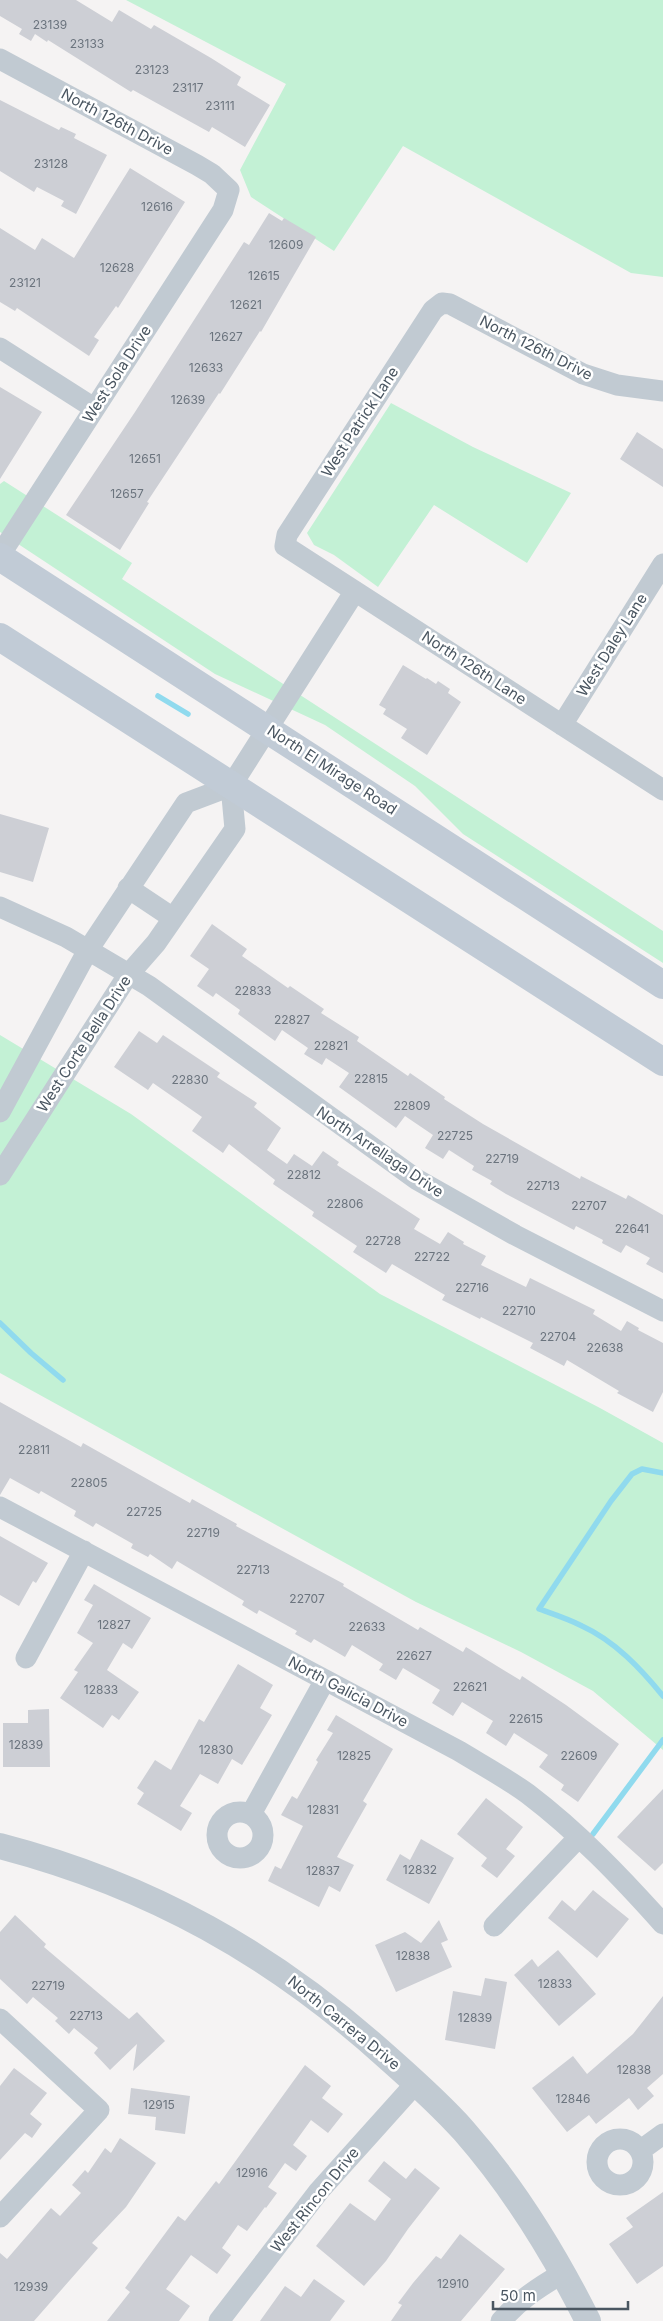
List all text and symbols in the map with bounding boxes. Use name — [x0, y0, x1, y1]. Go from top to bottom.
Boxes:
house number: 23139 — [33, 17, 67, 32]
house number: 23133 — [70, 36, 104, 51]
house number: 23123 — [135, 62, 169, 77]
house number: 23117 — [172, 80, 204, 95]
street label: North 126th Drive — [58, 84, 176, 159]
house number: 23111 — [205, 98, 235, 113]
house number: 23128 — [34, 156, 68, 171]
house number: 12616 — [141, 199, 173, 214]
house number: 12609 — [269, 237, 303, 252]
house number: 12628 — [100, 260, 134, 275]
house number: 12615 — [248, 268, 280, 283]
house number: 23121 — [9, 275, 41, 290]
house number: 12621 — [230, 297, 262, 312]
street label: North 126th Drive — [477, 311, 596, 384]
street label: West Sola Drive — [78, 322, 155, 426]
house number: 12627 — [209, 329, 243, 344]
house number: 12633 — [189, 360, 223, 375]
street label: West Patrick Lane — [317, 363, 402, 480]
house number: 12639 — [171, 392, 205, 407]
house number: 12651 — [129, 451, 161, 466]
house number: 12657 — [110, 486, 144, 501]
street label: West Daley Lane — [572, 590, 651, 700]
street label: North 126th Lane — [418, 627, 530, 709]
street label: North El Mirage Road — [264, 721, 401, 819]
street label: West Corte Bella Drive — [32, 972, 135, 1116]
house number: 22833 — [235, 983, 271, 998]
house number: 22827 — [274, 1012, 310, 1027]
house number: 22821 — [314, 1038, 348, 1053]
house number: 22815 — [354, 1071, 388, 1086]
house number: 22830 — [171, 1072, 209, 1087]
house number: 22809 — [393, 1098, 431, 1113]
street label: North Arrellaga Drive — [313, 1102, 447, 1201]
house number: 22725 — [437, 1128, 473, 1143]
house number: 22719 — [485, 1151, 519, 1166]
house number: 22812 — [287, 1167, 321, 1182]
house number: 22713 — [526, 1178, 560, 1193]
house number: 22806 — [326, 1196, 364, 1211]
house number: 22707 — [571, 1198, 607, 1213]
house number: 22641 — [615, 1221, 649, 1236]
house number: 22728 — [365, 1233, 401, 1248]
house number: 22722 — [414, 1249, 450, 1264]
house number: 22716 — [455, 1280, 489, 1295]
house number: 22710 — [502, 1303, 536, 1318]
house number: 22704 — [540, 1329, 577, 1344]
house number: 22638 — [587, 1340, 623, 1355]
house number: 22811 — [18, 1442, 50, 1457]
house number: 22805 — [71, 1475, 107, 1490]
house number: 22725 — [126, 1504, 162, 1519]
house number: 22719 — [186, 1525, 220, 1540]
house number: 22713 — [236, 1562, 270, 1577]
house number: 22707 — [289, 1591, 325, 1606]
house number: 12827 — [97, 1617, 131, 1632]
house number: 22633 — [349, 1619, 385, 1634]
house number: 22627 — [396, 1648, 432, 1663]
street label: North Galicia Drive — [285, 1652, 411, 1731]
house number: 22621 — [453, 1679, 487, 1694]
house number: 12833 — [84, 1682, 118, 1697]
house number: 22615 — [509, 1711, 543, 1726]
house number: 12839 — [9, 1737, 43, 1752]
house number: 12830 — [199, 1742, 233, 1757]
house number: 12825 — [337, 1748, 371, 1763]
house number: 22609 — [560, 1748, 598, 1763]
house number: 12831 — [307, 1802, 339, 1817]
house number: 12832 — [403, 1862, 437, 1877]
house number: 12837 — [306, 1863, 340, 1878]
house number: 12838 — [396, 1948, 430, 1963]
street label: North Carrera Drive — [284, 1971, 404, 2074]
house number: 12833 — [538, 1976, 572, 1991]
house number: 22719 — [31, 1978, 65, 1993]
house number: 22713 — [69, 2008, 103, 2023]
house number: 12839 — [458, 2010, 492, 2025]
house number: 12838 — [617, 2062, 651, 2077]
house number: 12846 — [556, 2091, 590, 2106]
house number: 12915 — [143, 2097, 175, 2112]
street label: West Rincon Drive — [266, 2143, 363, 2256]
house number: 12916 — [236, 2165, 268, 2180]
house number: 12910 — [437, 2276, 469, 2291]
scale bar — [493, 2278, 628, 2310]
house number: 12939 — [14, 2279, 48, 2294]
text: 50 m — [500, 2286, 536, 2305]

